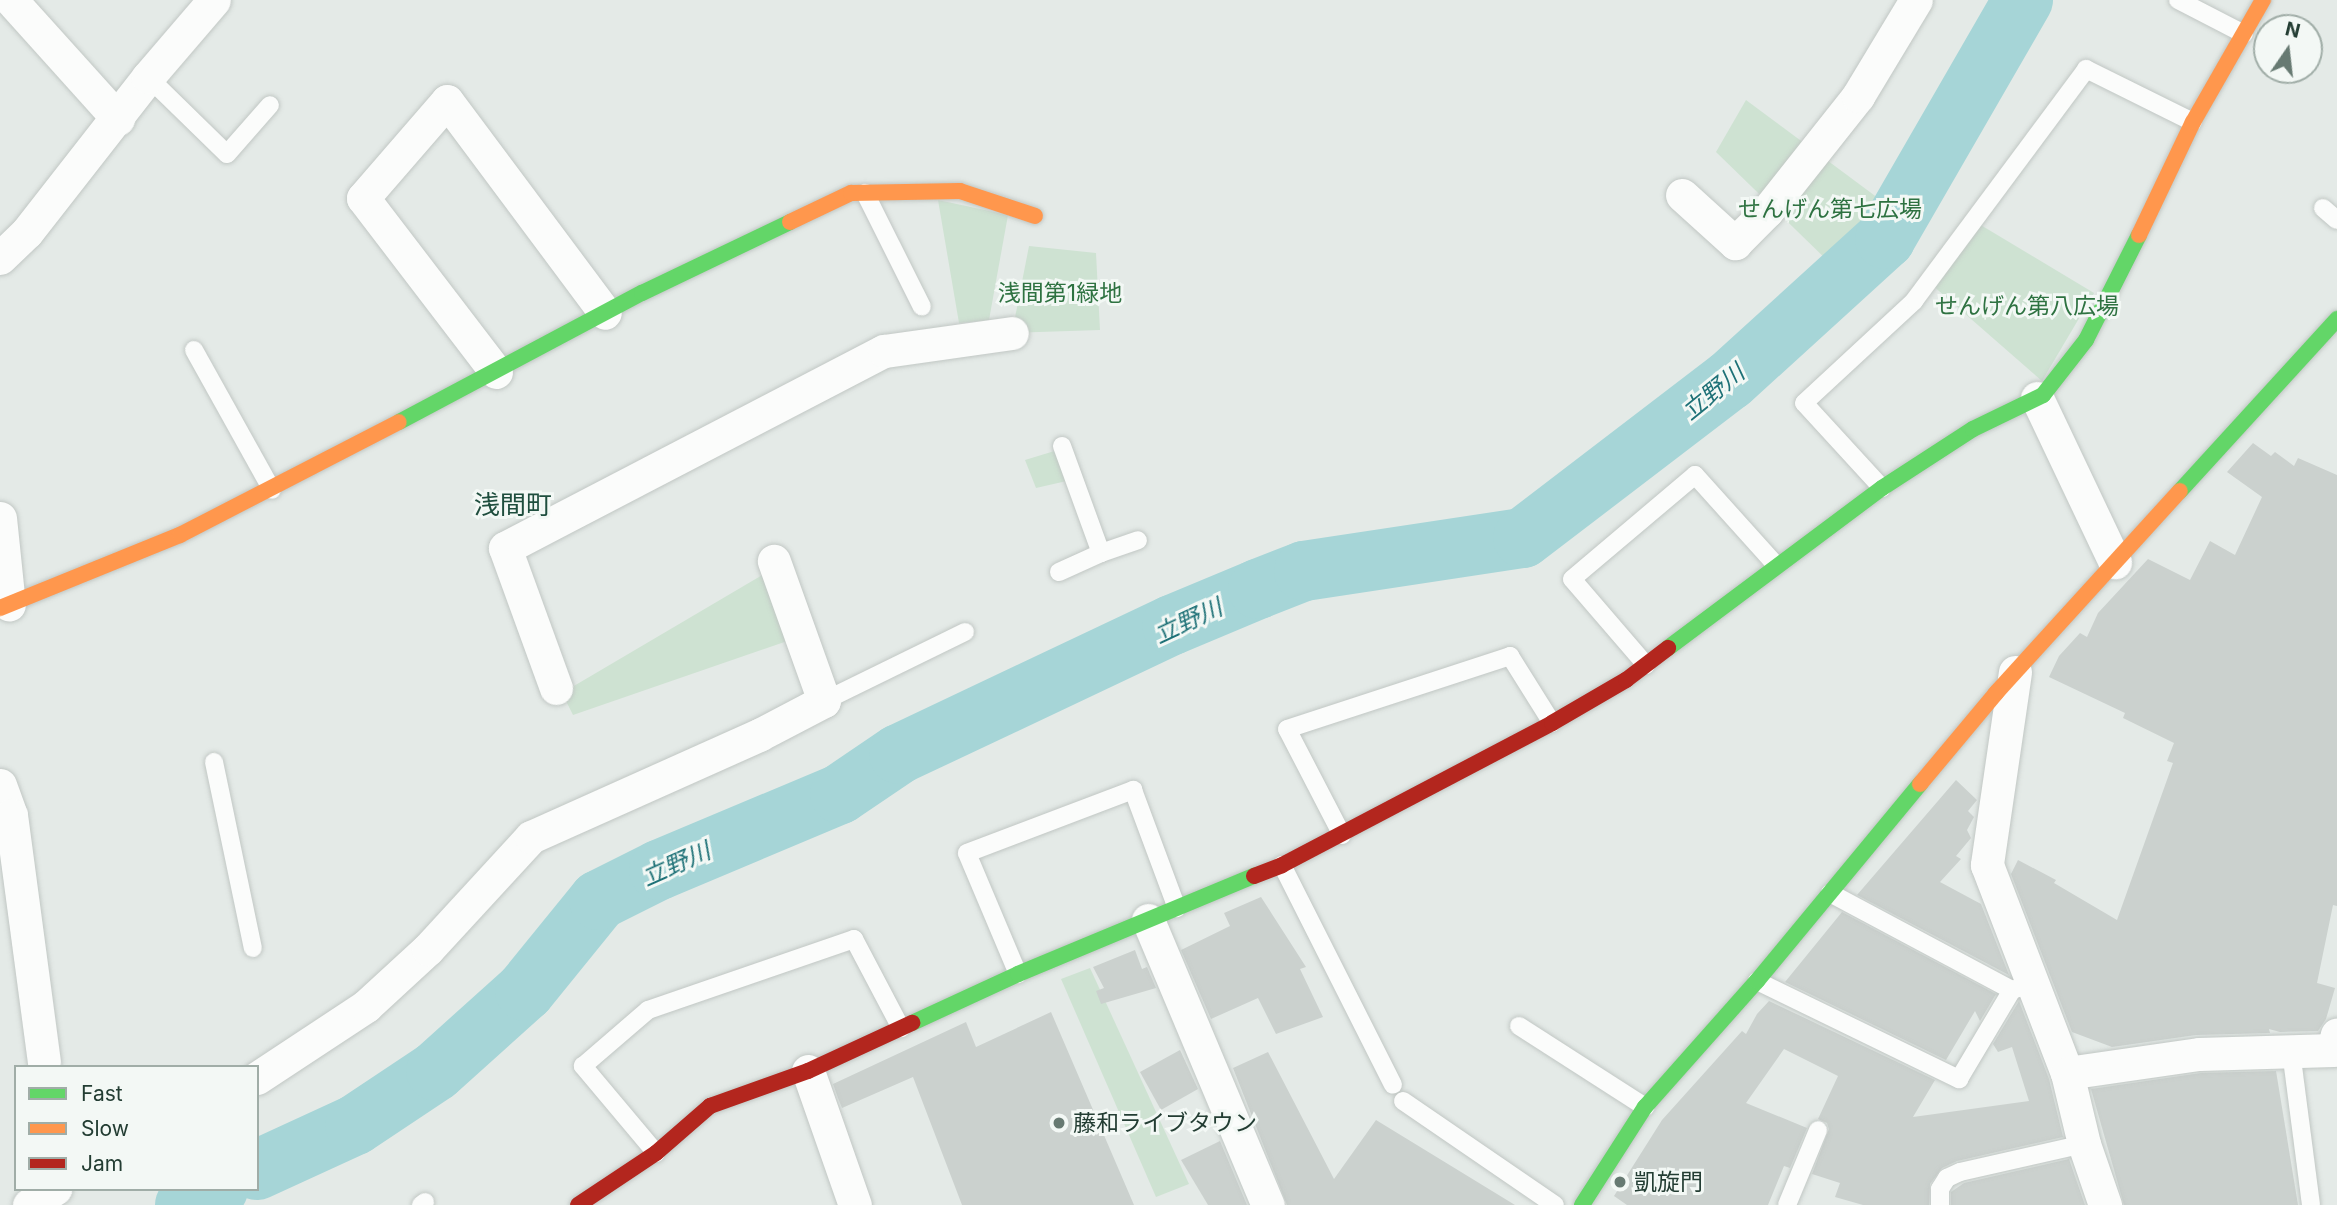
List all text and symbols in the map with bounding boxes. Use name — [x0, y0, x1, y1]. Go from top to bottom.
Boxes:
north arrow — [2253, 14, 2323, 84]
text: N — [2283, 17, 2303, 43]
park label: せんげん第七広場 — [1738, 195, 1922, 223]
park label: 浅間第1緑地 — [998, 279, 1122, 307]
park label: せんげん第八広場 — [1935, 292, 2119, 320]
water label: 立野川 — [1676, 358, 1750, 426]
district label: 浅間町 — [474, 489, 552, 521]
water label: 立野川 — [1149, 593, 1227, 649]
water label: 立野川 — [637, 836, 715, 892]
legend — [14, 1065, 259, 1191]
text: Fast — [81, 1081, 123, 1106]
place label: 藤和ライブタウン — [1073, 1109, 1257, 1137]
marker: 藤和ライブタウン — [1051, 1115, 1067, 1131]
text: Slow — [81, 1116, 129, 1141]
text: Jam — [81, 1151, 123, 1176]
place label: 凱旋門 — [1634, 1168, 1703, 1196]
marker: 凱旋門 — [1612, 1174, 1628, 1190]

